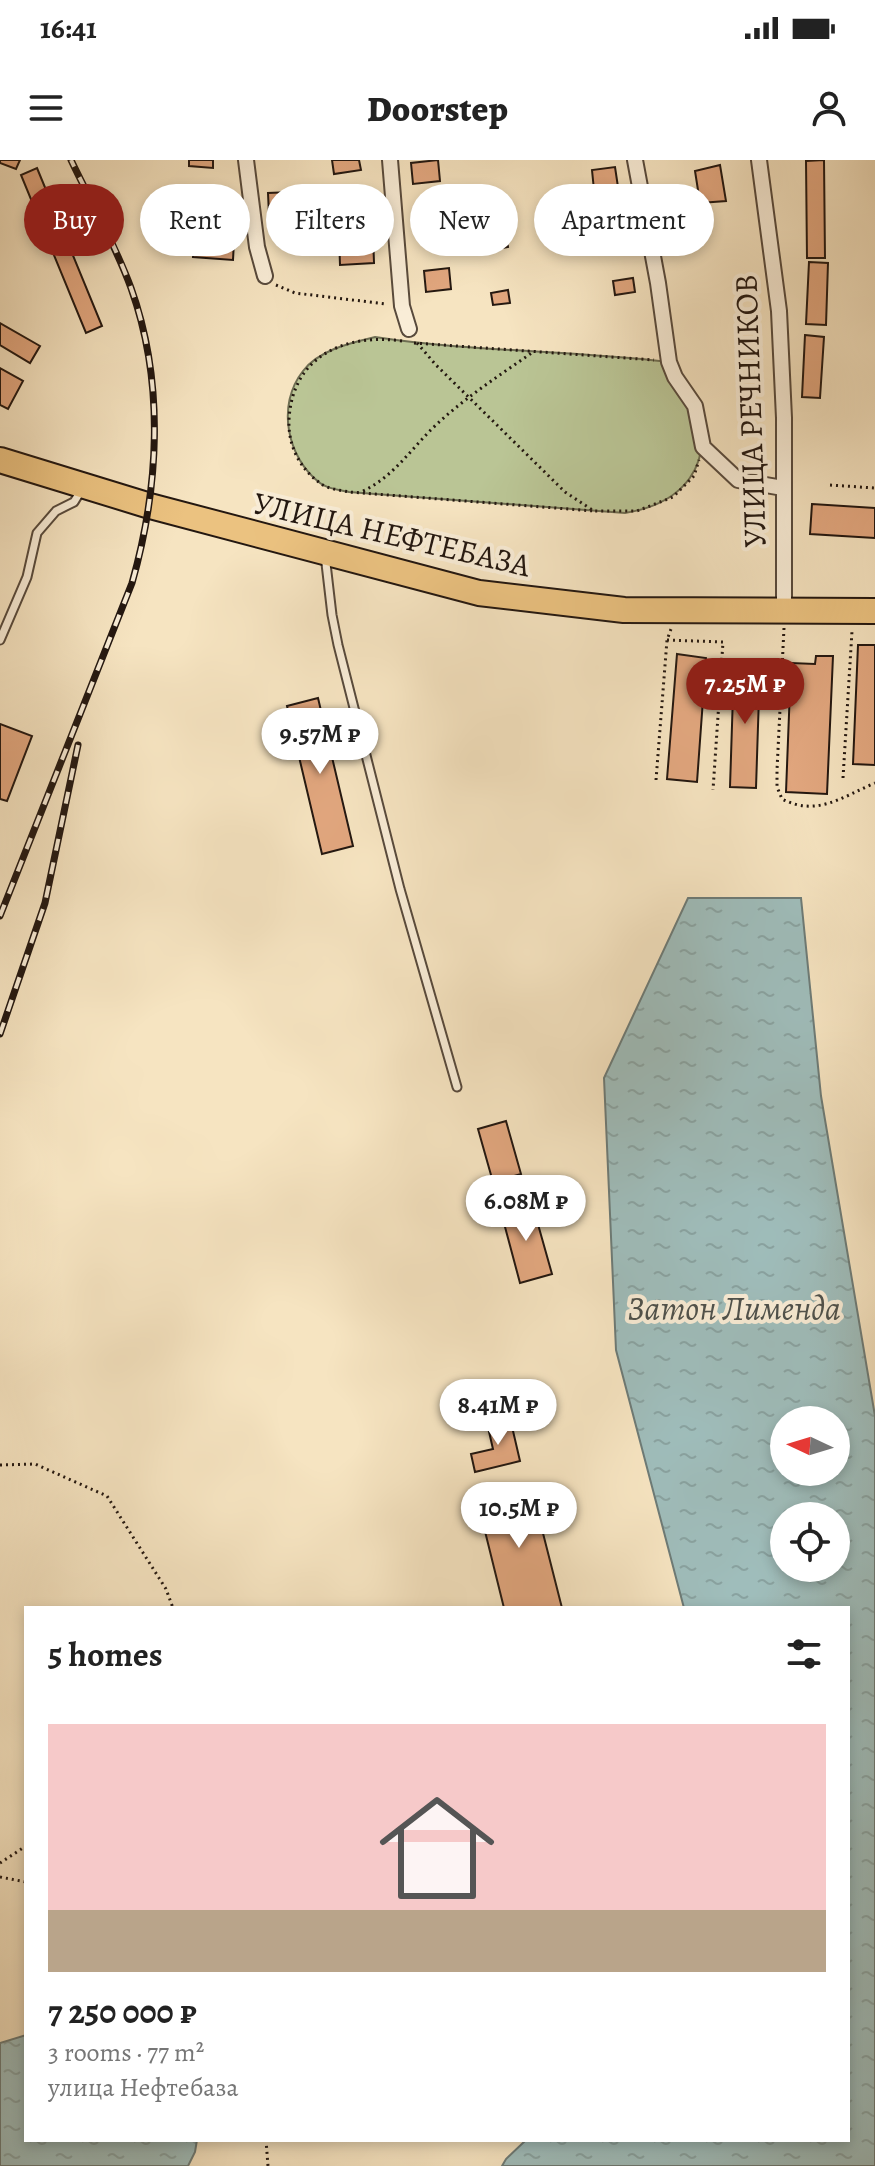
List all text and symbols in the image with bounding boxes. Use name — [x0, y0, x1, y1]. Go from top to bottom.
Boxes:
text: 16:41 — [40, 8, 97, 48]
text: Doorstep — [367, 84, 508, 133]
icon: menu — [24, 86, 68, 130]
icon: person — [807, 86, 851, 130]
chip: Buy — [24, 184, 124, 256]
chip: Rent — [140, 184, 250, 256]
chip: Filters — [266, 184, 394, 256]
chip: New — [410, 184, 518, 256]
chip: Apartment — [534, 184, 714, 256]
street label: УЛИЦА РЕЧНИКОВ — [723, 273, 777, 549]
street label: УЛИЦА НЕФТЕБАЗА — [249, 481, 536, 588]
pin: 7.25M ₽ — [671, 658, 819, 726]
text: 7.25M ₽ — [704, 666, 786, 701]
pin: 9.57M ₽ — [246, 708, 394, 776]
text: 9.57M ₽ — [280, 716, 361, 751]
pin: 6.08M ₽ — [452, 1175, 600, 1243]
text: 6.08M ₽ — [484, 1183, 568, 1218]
water label: Затон Лименда — [627, 1285, 841, 1332]
pin: 8.41M ₽ — [424, 1379, 572, 1447]
text: 8.41M ₽ — [458, 1387, 538, 1422]
north arrow — [770, 1406, 850, 1486]
map controls — [770, 1406, 850, 1582]
pin: 10.5M ₽ — [445, 1482, 593, 1550]
text: 10.5M ₽ — [479, 1490, 559, 1525]
button: locate — [770, 1502, 850, 1582]
text: 5 homes — [48, 1631, 163, 1678]
icon: filters — [782, 1632, 826, 1676]
icon: home — [365, 1776, 509, 1920]
text: 7 250 000 ₽ — [48, 1988, 197, 2035]
text: 3 rooms · 77 m² — [48, 2035, 204, 2070]
text: улица Нефтебаза — [48, 2070, 238, 2105]

